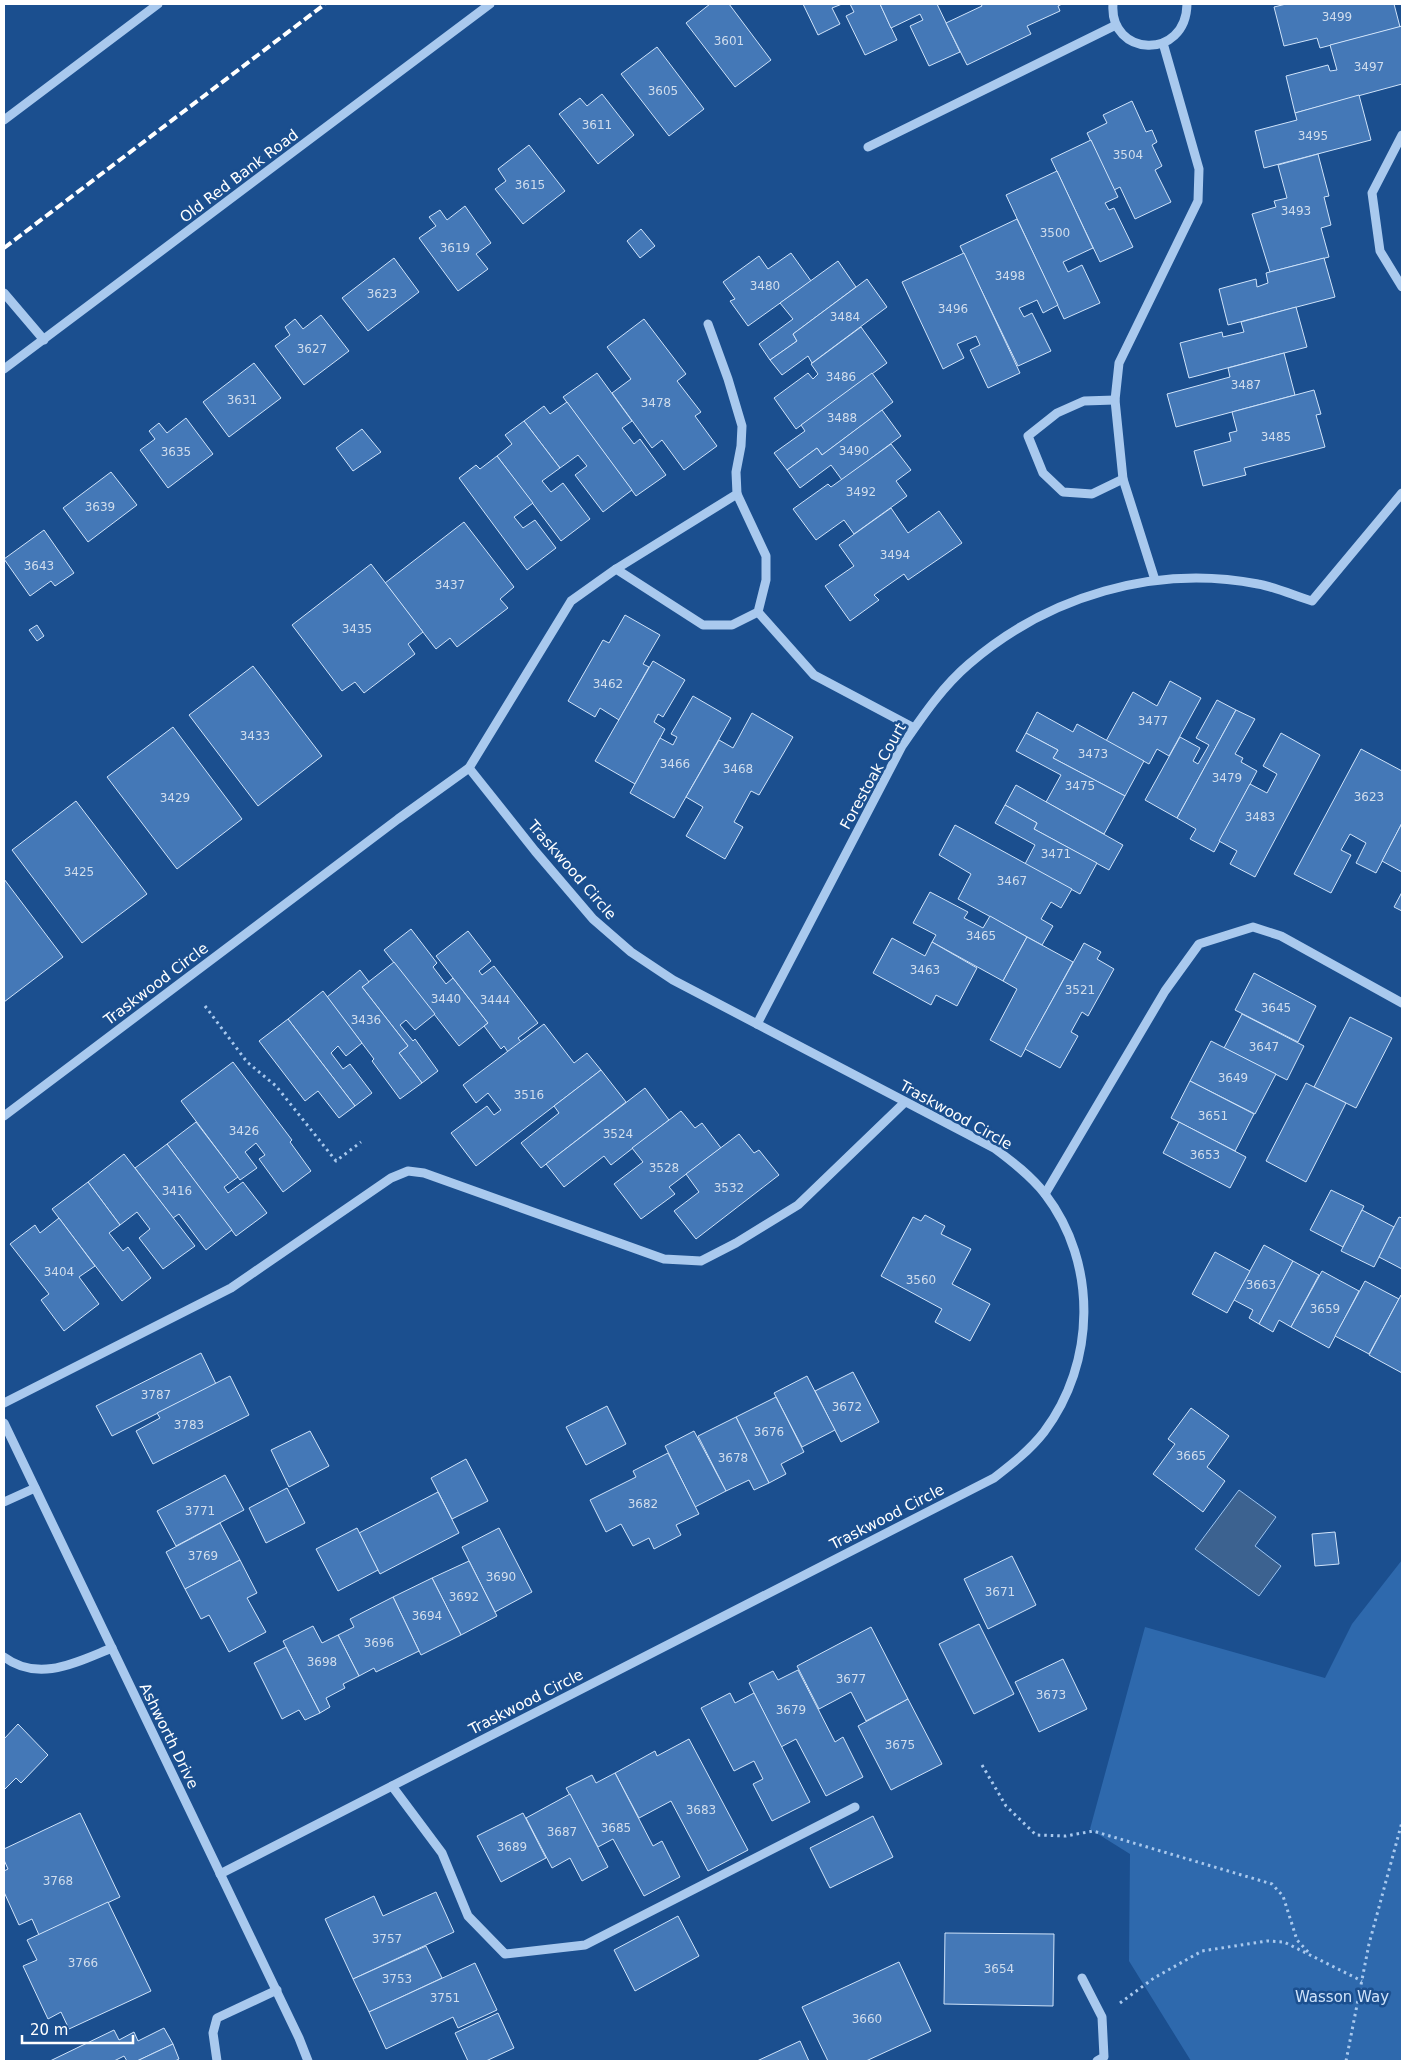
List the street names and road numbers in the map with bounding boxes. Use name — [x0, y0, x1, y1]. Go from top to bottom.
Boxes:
street label: Old Red Bank Road — [176, 126, 302, 226]
street label: Forestoak Court — [836, 719, 910, 832]
street label: Traskwood Circle — [523, 816, 620, 923]
street label: Traskwood Circle — [100, 939, 212, 1030]
street label: Traskwood Circle — [896, 1076, 1015, 1153]
street label: Traskwood Circle — [826, 1480, 947, 1554]
street label: Traskwood Circle — [465, 1665, 586, 1739]
street label: Ashworth Drive — [136, 1680, 202, 1792]

